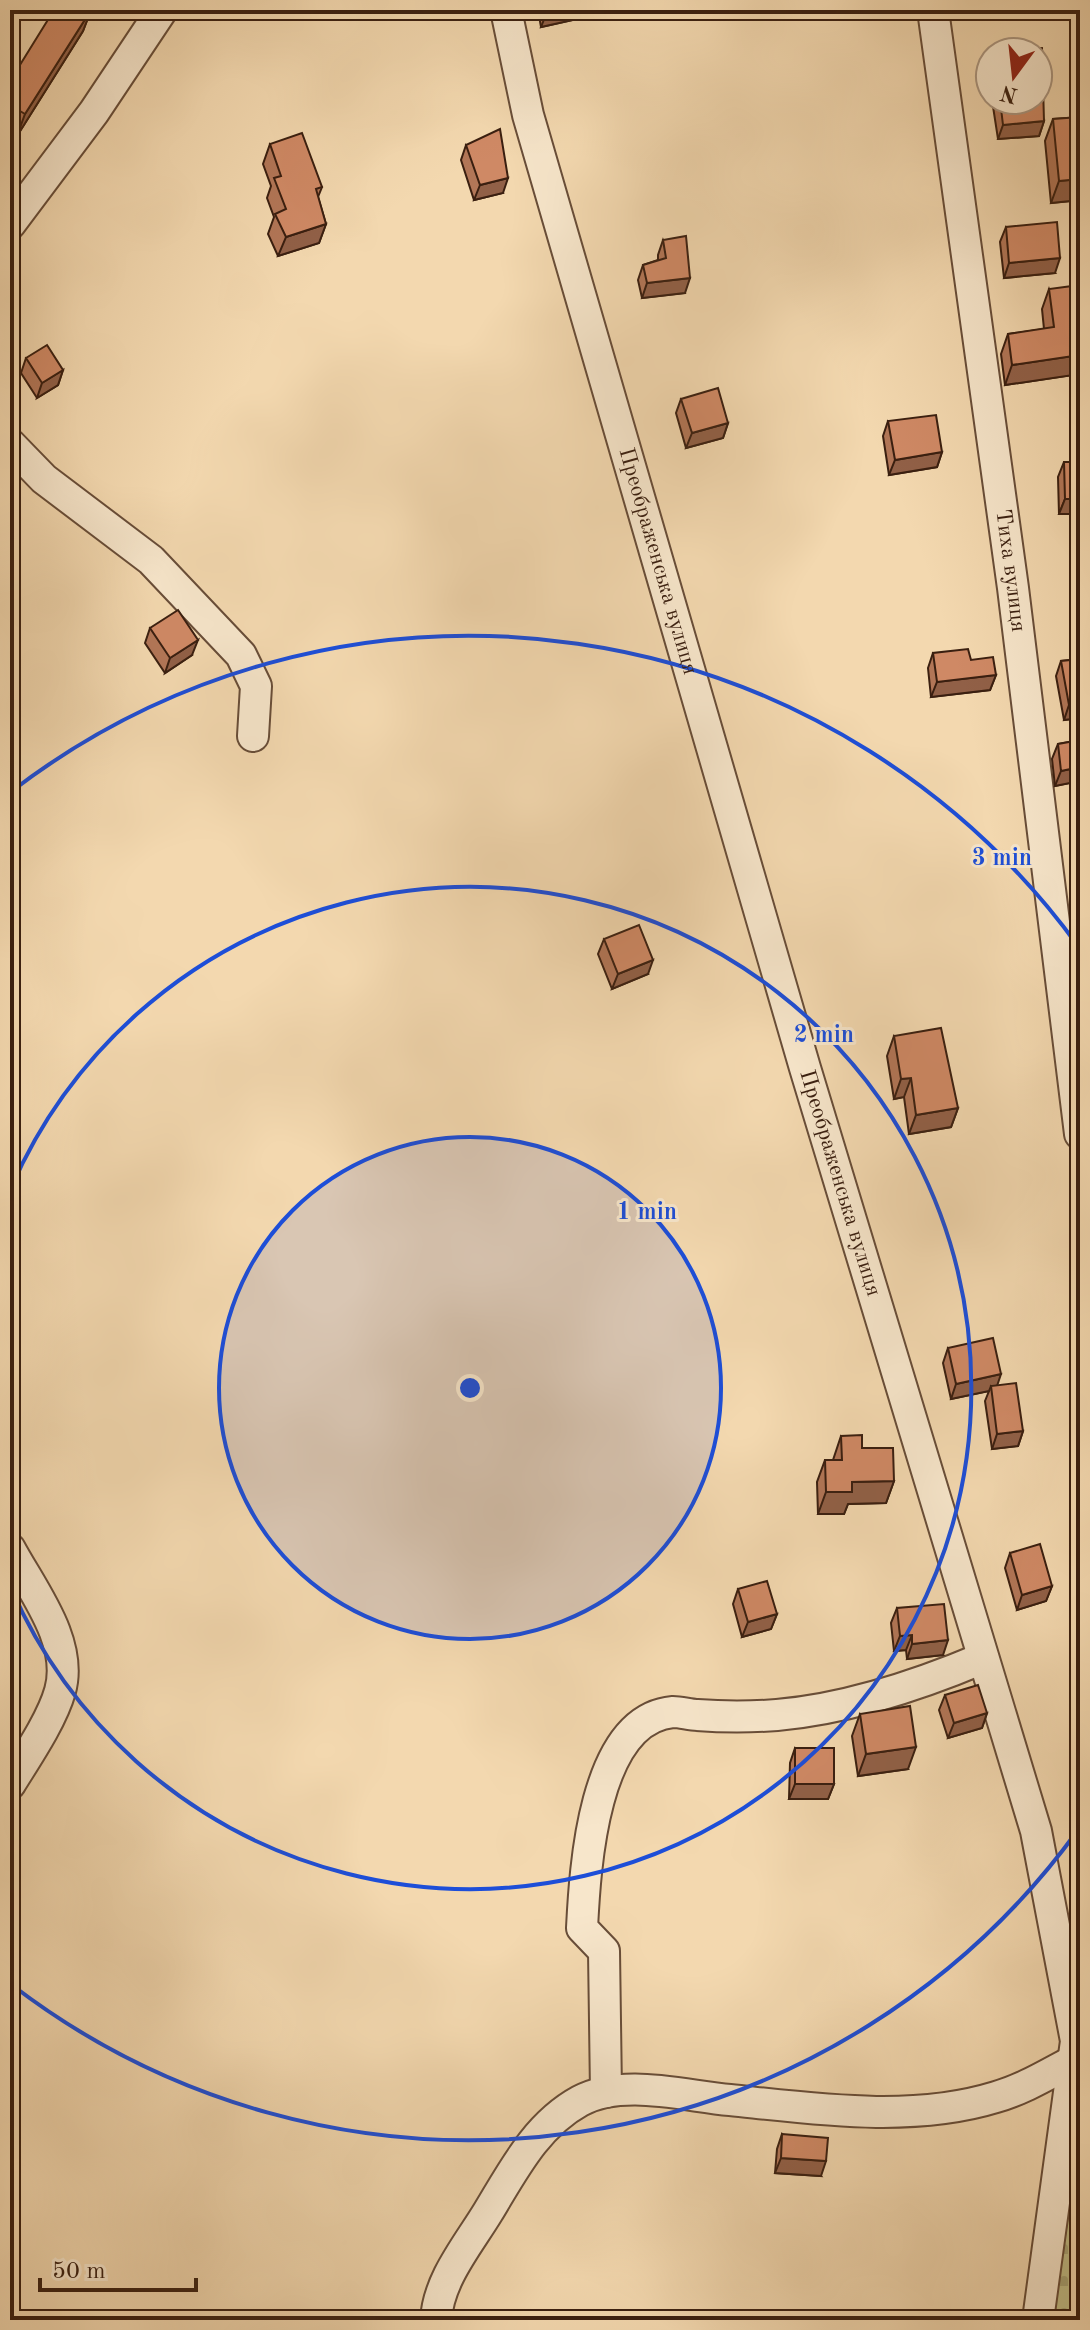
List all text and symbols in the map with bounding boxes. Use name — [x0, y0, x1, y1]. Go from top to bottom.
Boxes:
north arrow — [974, 36, 1054, 116]
text: N — [998, 81, 1020, 106]
street label: Преображенська вулиця — [614, 445, 701, 677]
street label: Тиха вулиця — [991, 508, 1029, 633]
text: 3 min — [972, 847, 1032, 871]
text: 2 min — [794, 1024, 854, 1048]
street label: Преображенська вулиця — [795, 1067, 884, 1299]
text: 1 min — [617, 1201, 677, 1225]
centre of rings — [456, 1374, 484, 1402]
scale bar — [40, 2242, 196, 2292]
text: 50 m — [52, 2260, 106, 2284]

